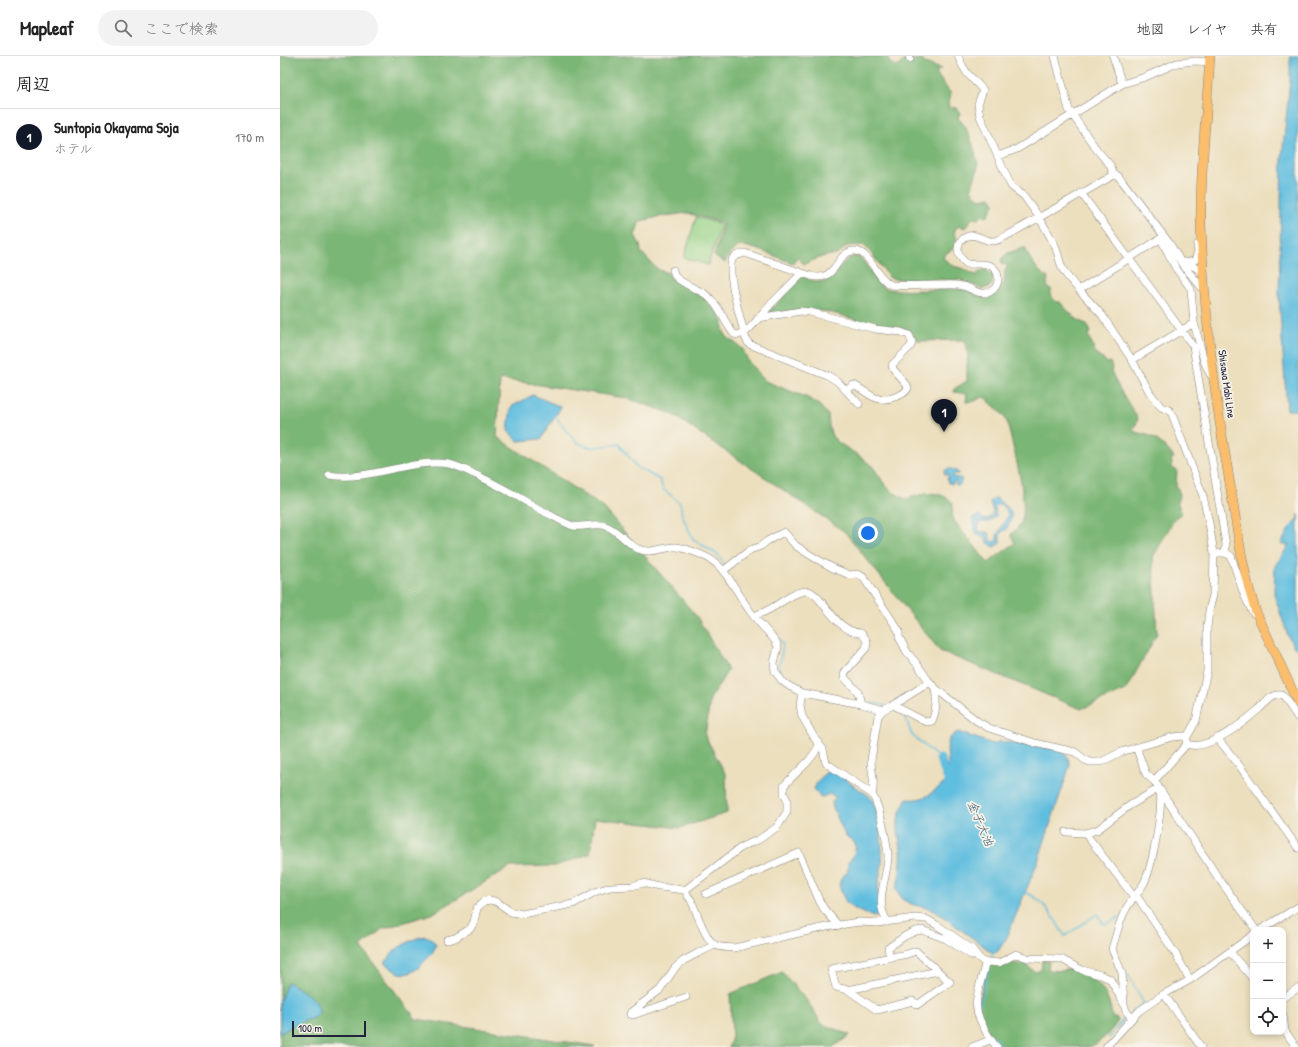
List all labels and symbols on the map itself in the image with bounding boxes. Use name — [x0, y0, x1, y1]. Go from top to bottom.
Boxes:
street label: Shisawa Mabi Line — [1215, 349, 1239, 420]
pin: 1 — [931, 399, 957, 432]
your location — [858, 523, 878, 543]
water label: 金子大池 — [964, 798, 999, 849]
scale bar — [292, 1019, 366, 1038]

